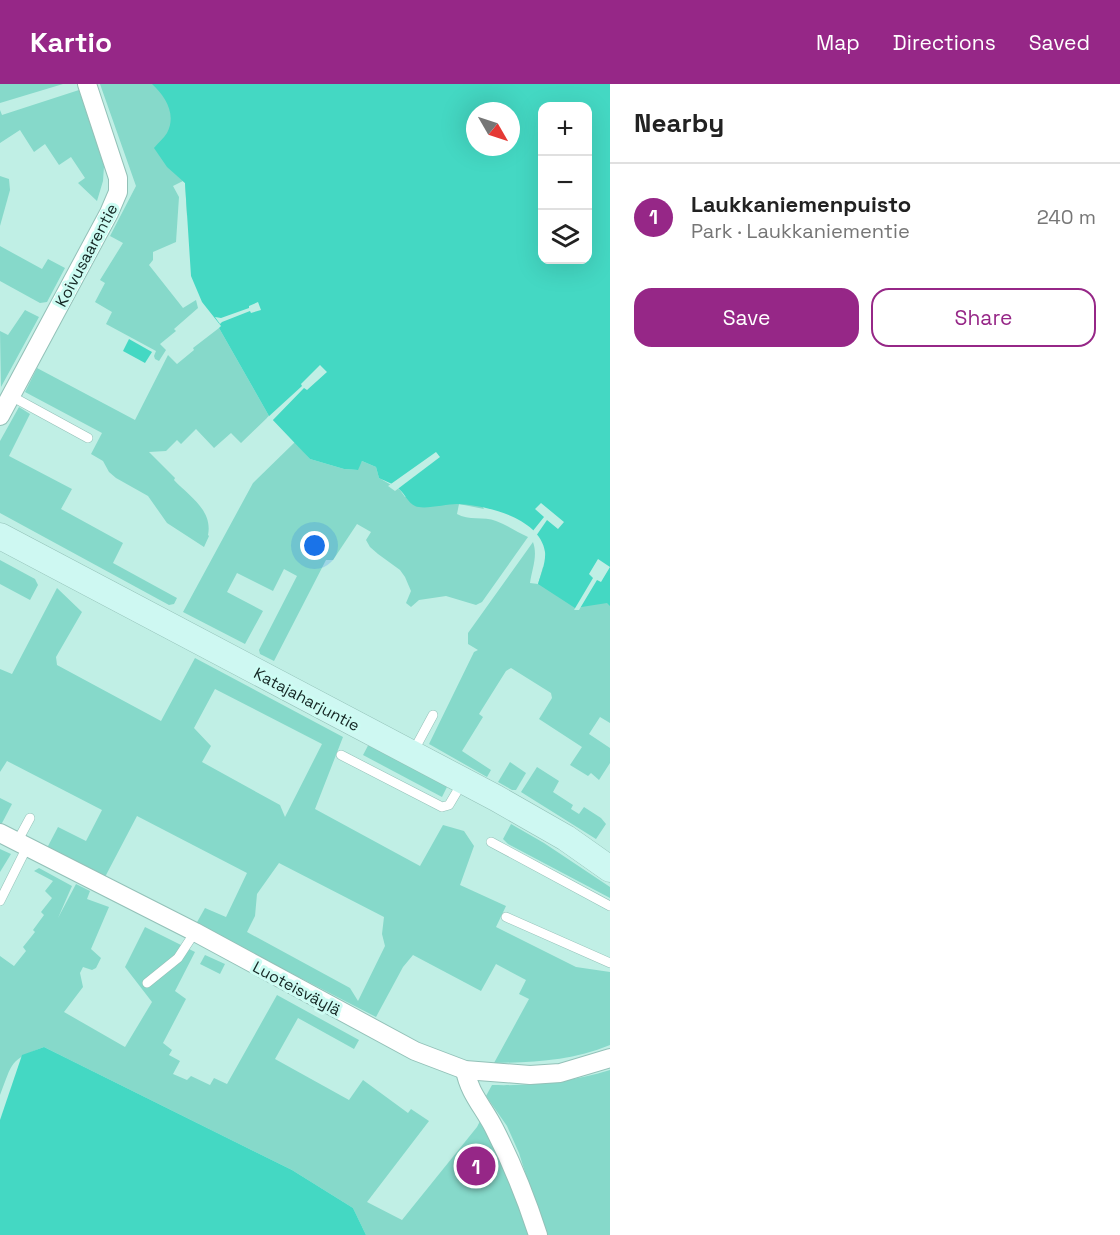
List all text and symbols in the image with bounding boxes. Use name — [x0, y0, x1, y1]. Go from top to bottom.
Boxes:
text: Kartio — [30, 24, 112, 60]
text: Map — [816, 29, 860, 56]
text: Directions — [893, 29, 996, 56]
text: Saved — [1029, 29, 1090, 56]
north arrow — [466, 102, 520, 156]
map controls — [538, 102, 592, 264]
button: + — [538, 102, 592, 156]
text: Nearby — [634, 106, 724, 140]
button: − — [538, 156, 592, 210]
text: Laukkaniemenpuisto — [691, 190, 911, 218]
street label: Koivusaarentie — [50, 200, 122, 310]
text: 1 — [649, 204, 658, 230]
text: 240 m — [1037, 204, 1096, 230]
button: layers — [538, 210, 592, 264]
text: Park · Laukkaniementie — [691, 218, 910, 244]
button: Save — [634, 288, 859, 347]
button: Share — [871, 288, 1096, 347]
your location — [300, 531, 329, 560]
street label: Katajaharjuntie — [250, 663, 363, 736]
street label: Luoteisväylä — [249, 956, 344, 1020]
pin: 1 — [456, 1144, 496, 1188]

